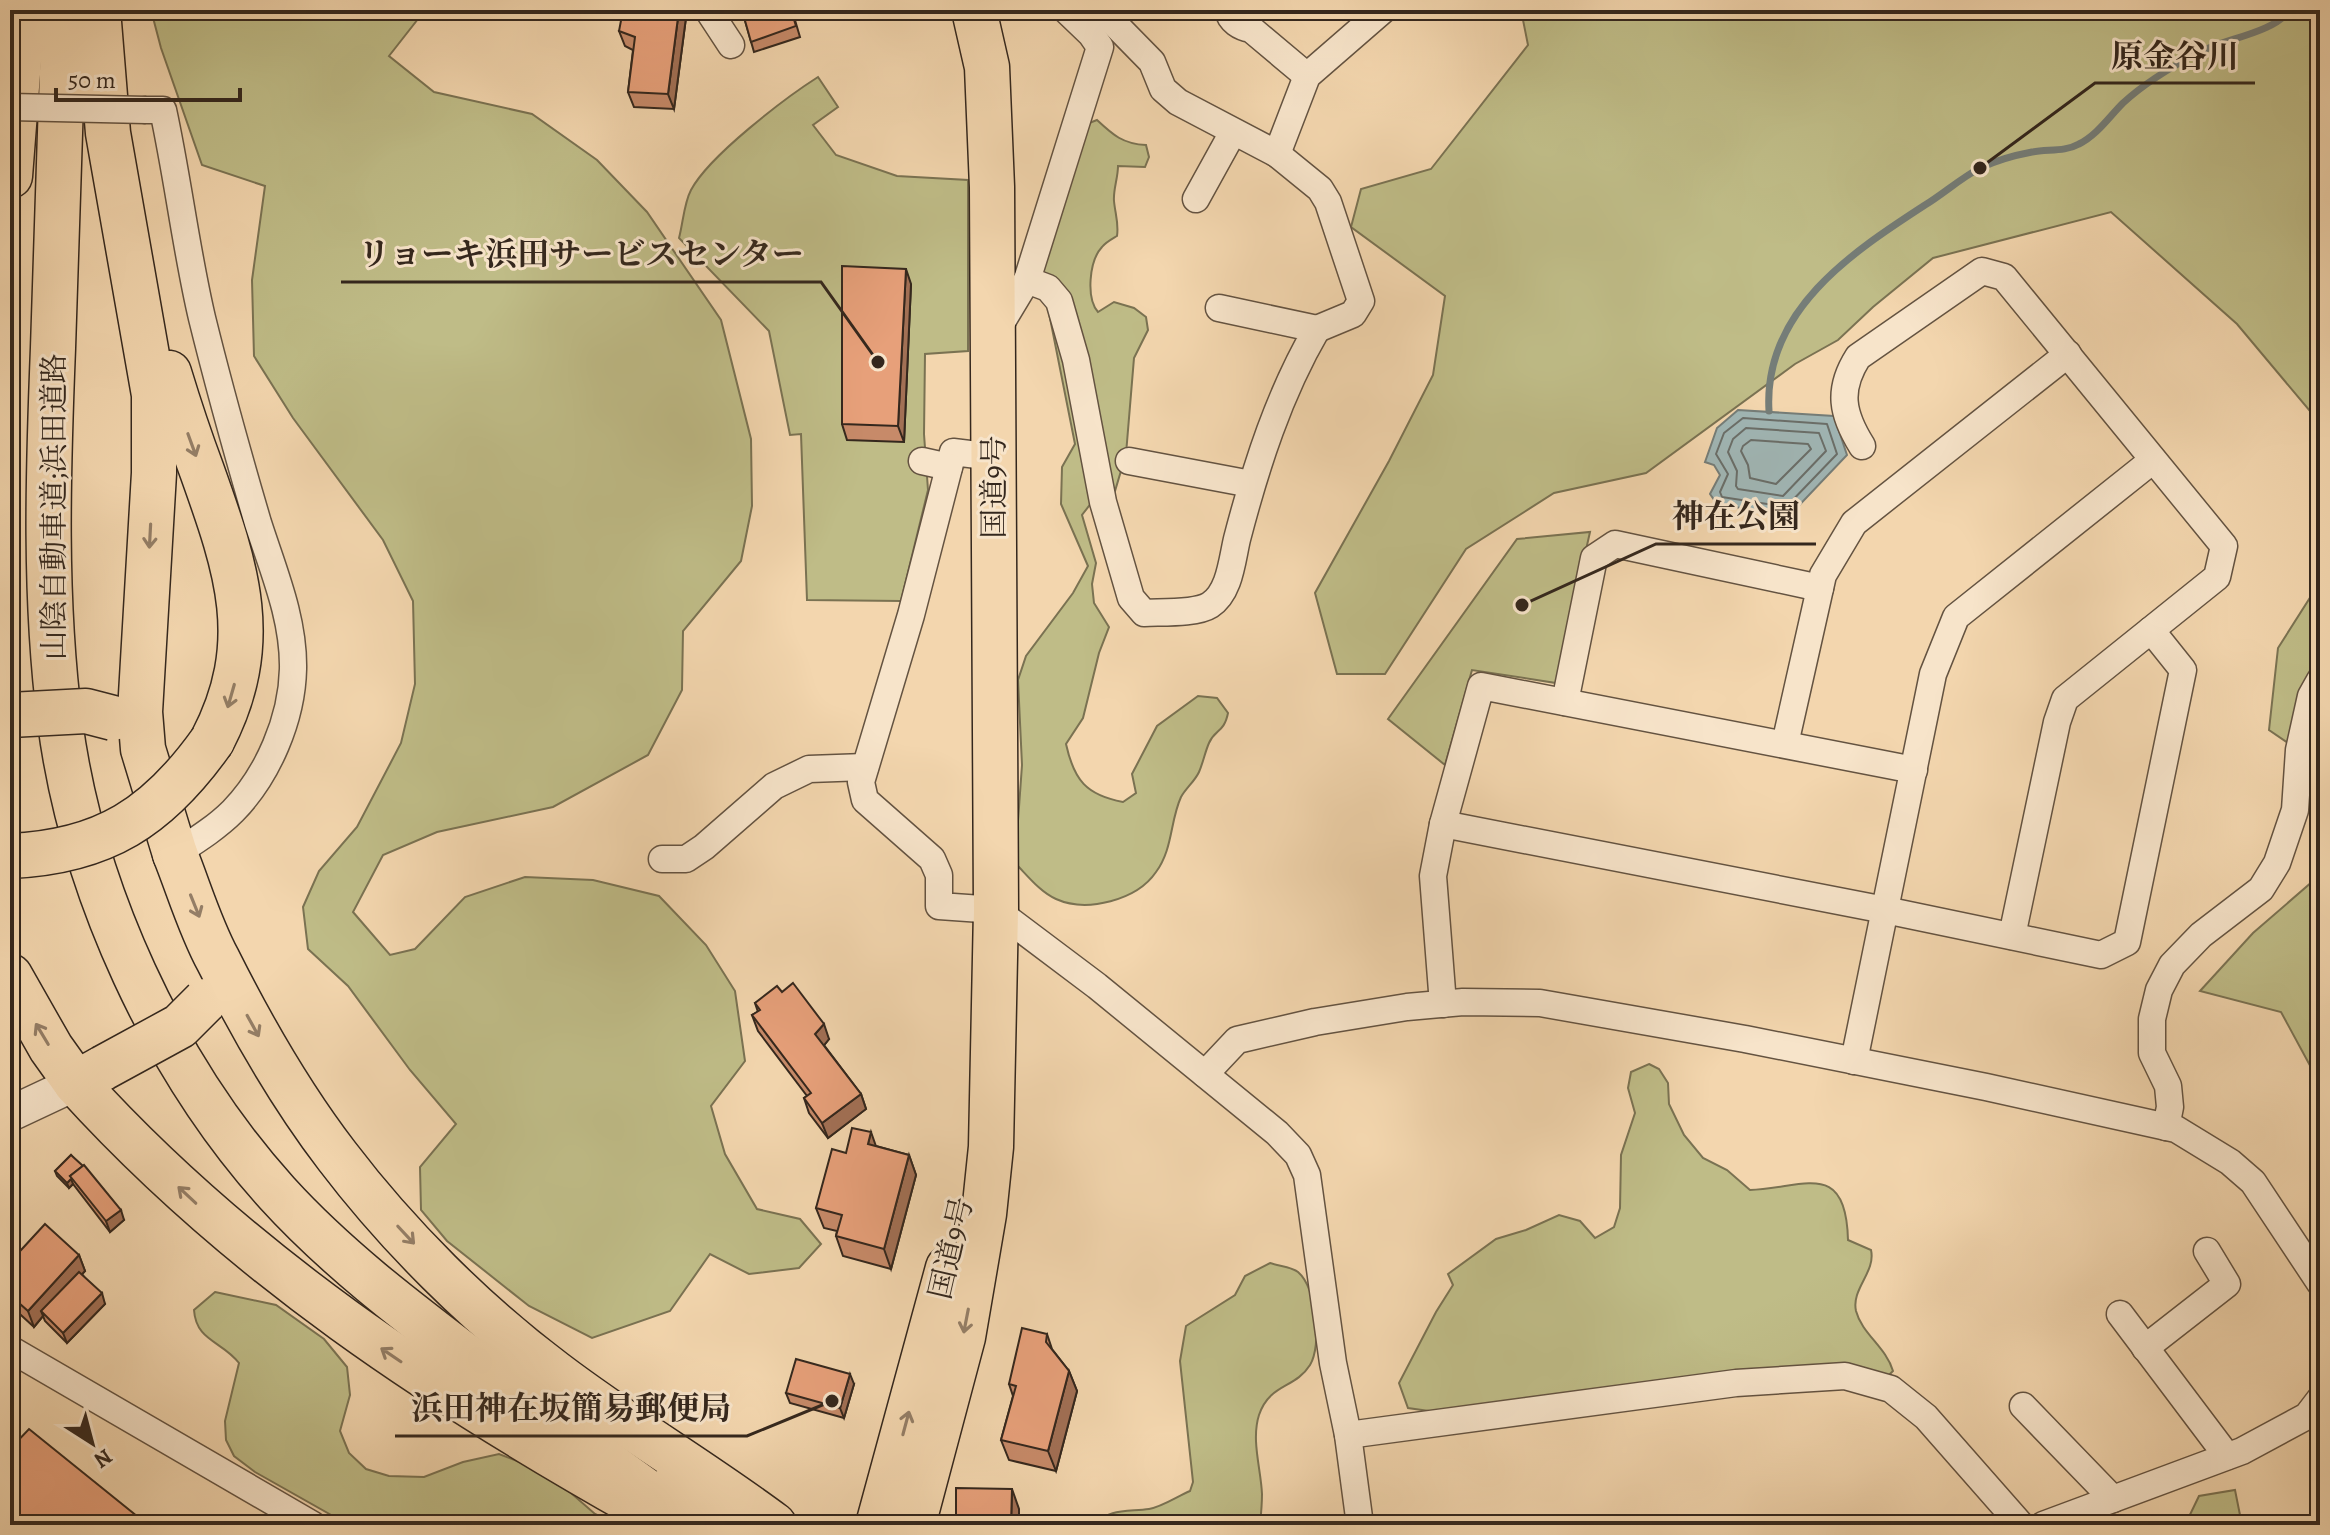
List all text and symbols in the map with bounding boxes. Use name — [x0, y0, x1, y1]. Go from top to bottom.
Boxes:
callout: 原金谷川 — [2095, 27, 2255, 83]
text: 原金谷川 — [2111, 34, 2239, 78]
scale bar — [56, 52, 240, 102]
text: 50 m — [68, 64, 116, 96]
callout: リョーキ浜田サービスセンター — [341, 226, 821, 282]
text: リョーキ浜田サービスセンター — [358, 232, 804, 276]
street label: 山陰自動車道;浜田道路 — [34, 353, 74, 661]
one-way arrow — [186, 432, 200, 457]
street label: 国道9号 — [974, 435, 1014, 539]
callout: 神在公園 — [1656, 488, 1816, 544]
text: 神在公園 — [1672, 494, 1800, 538]
one-way arrow — [142, 522, 157, 549]
one-way arrow — [223, 683, 238, 709]
one-way arrow — [189, 893, 204, 918]
one-way arrow — [246, 1014, 262, 1037]
one-way arrow — [34, 1023, 50, 1046]
one-way arrow — [178, 1186, 197, 1205]
street label: 国道9号 — [920, 1193, 982, 1303]
one-way arrow — [396, 1225, 415, 1245]
one-way arrow — [957, 1308, 972, 1334]
one-way arrow — [381, 1347, 403, 1363]
callout: 浜田神在坂簡易郵便局 — [395, 1380, 747, 1436]
text: 浜田神在坂簡易郵便局 — [411, 1386, 731, 1430]
north arrow — [52, 1403, 132, 1483]
one-way arrow — [900, 1410, 915, 1436]
text: N — [88, 1442, 118, 1475]

